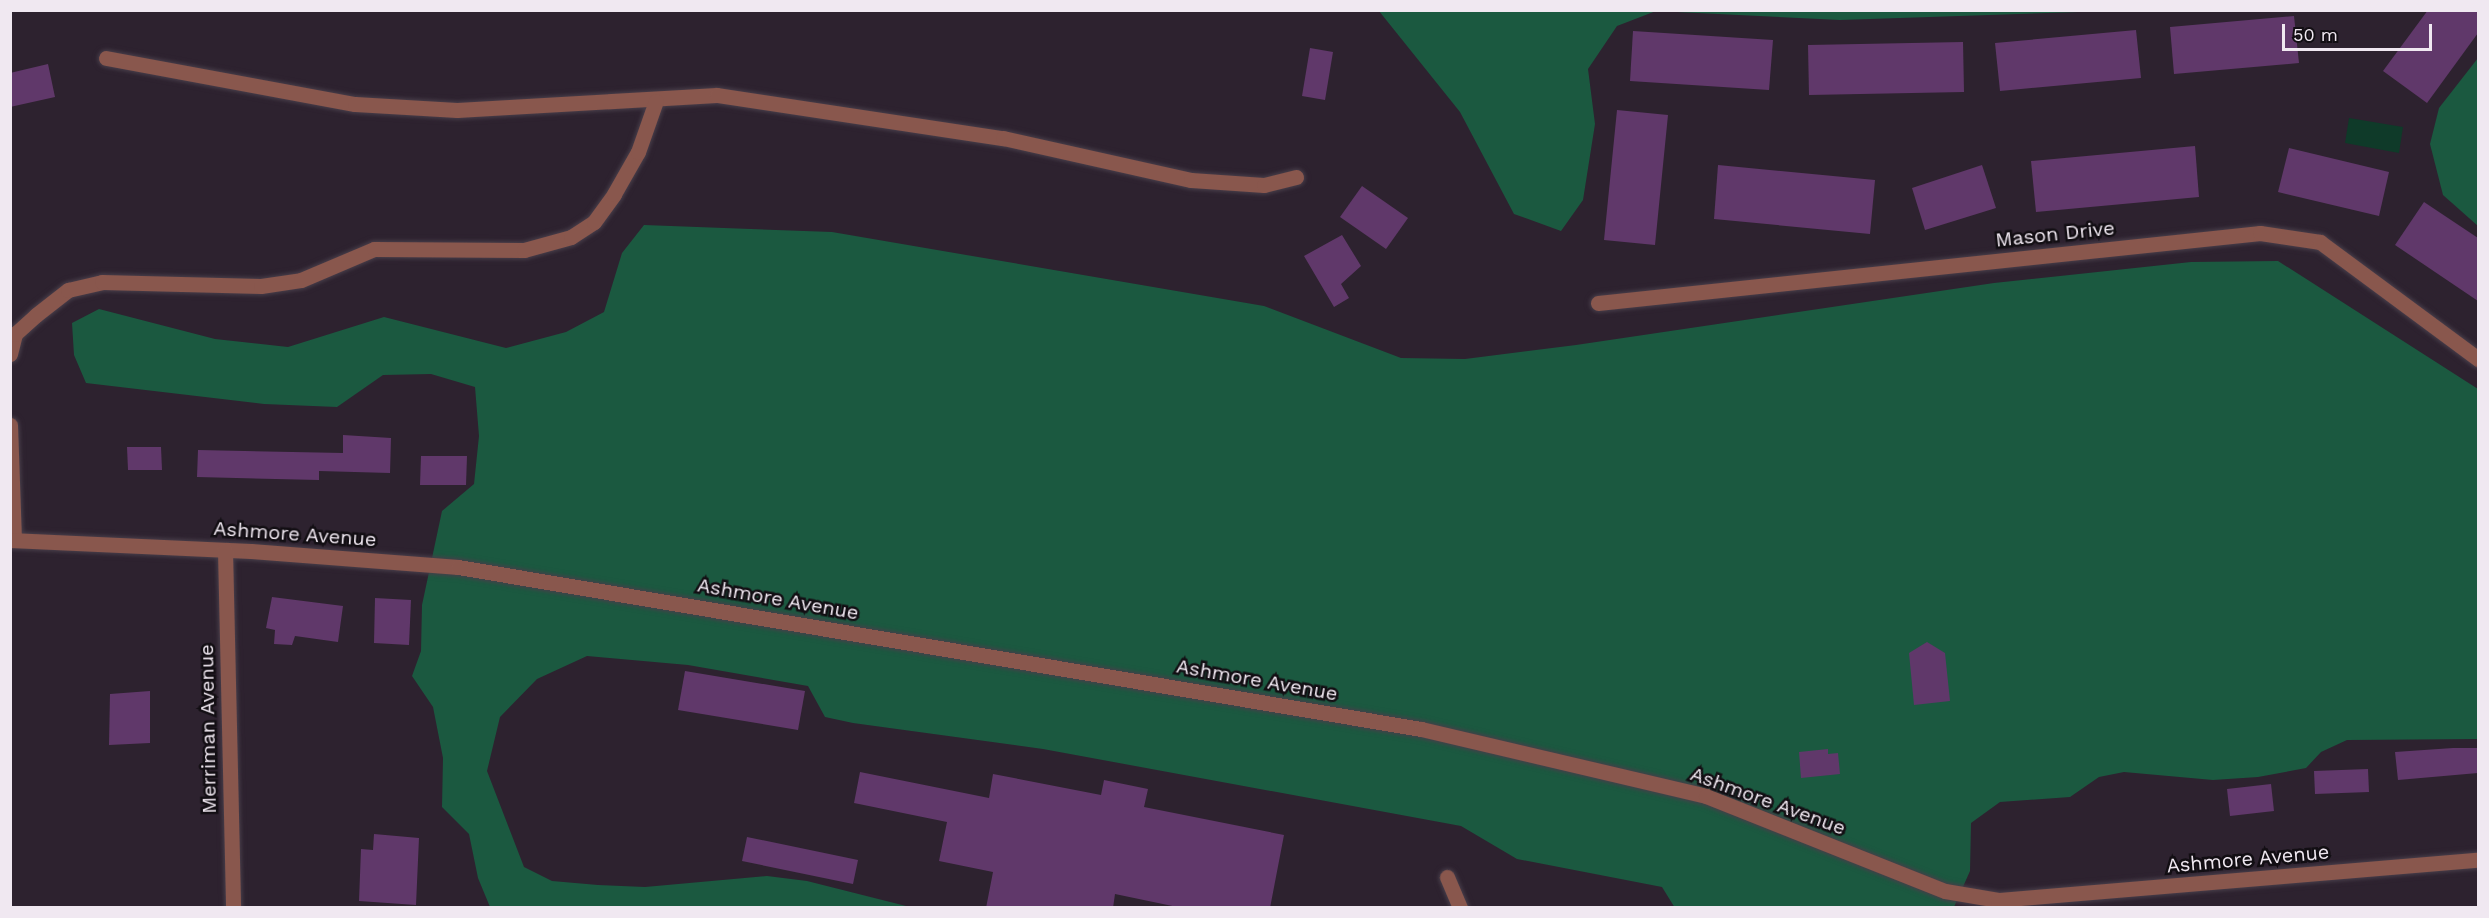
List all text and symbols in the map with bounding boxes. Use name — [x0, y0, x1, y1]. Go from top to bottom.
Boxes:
scale bar — [2285, 12, 2435, 50]
text: 50 m — [2293, 24, 2338, 45]
street label: Mason Drive — [1994, 216, 2116, 252]
street label: Ashmore Avenue — [212, 516, 378, 552]
street label: Ashmore Avenue — [695, 573, 861, 625]
street label: Merriman Avenue — [195, 644, 221, 814]
street label: Ashmore Avenue — [1174, 654, 1340, 706]
street label: Ashmore Avenue — [1687, 762, 1849, 840]
street label: Ashmore Avenue — [2165, 840, 2331, 878]

